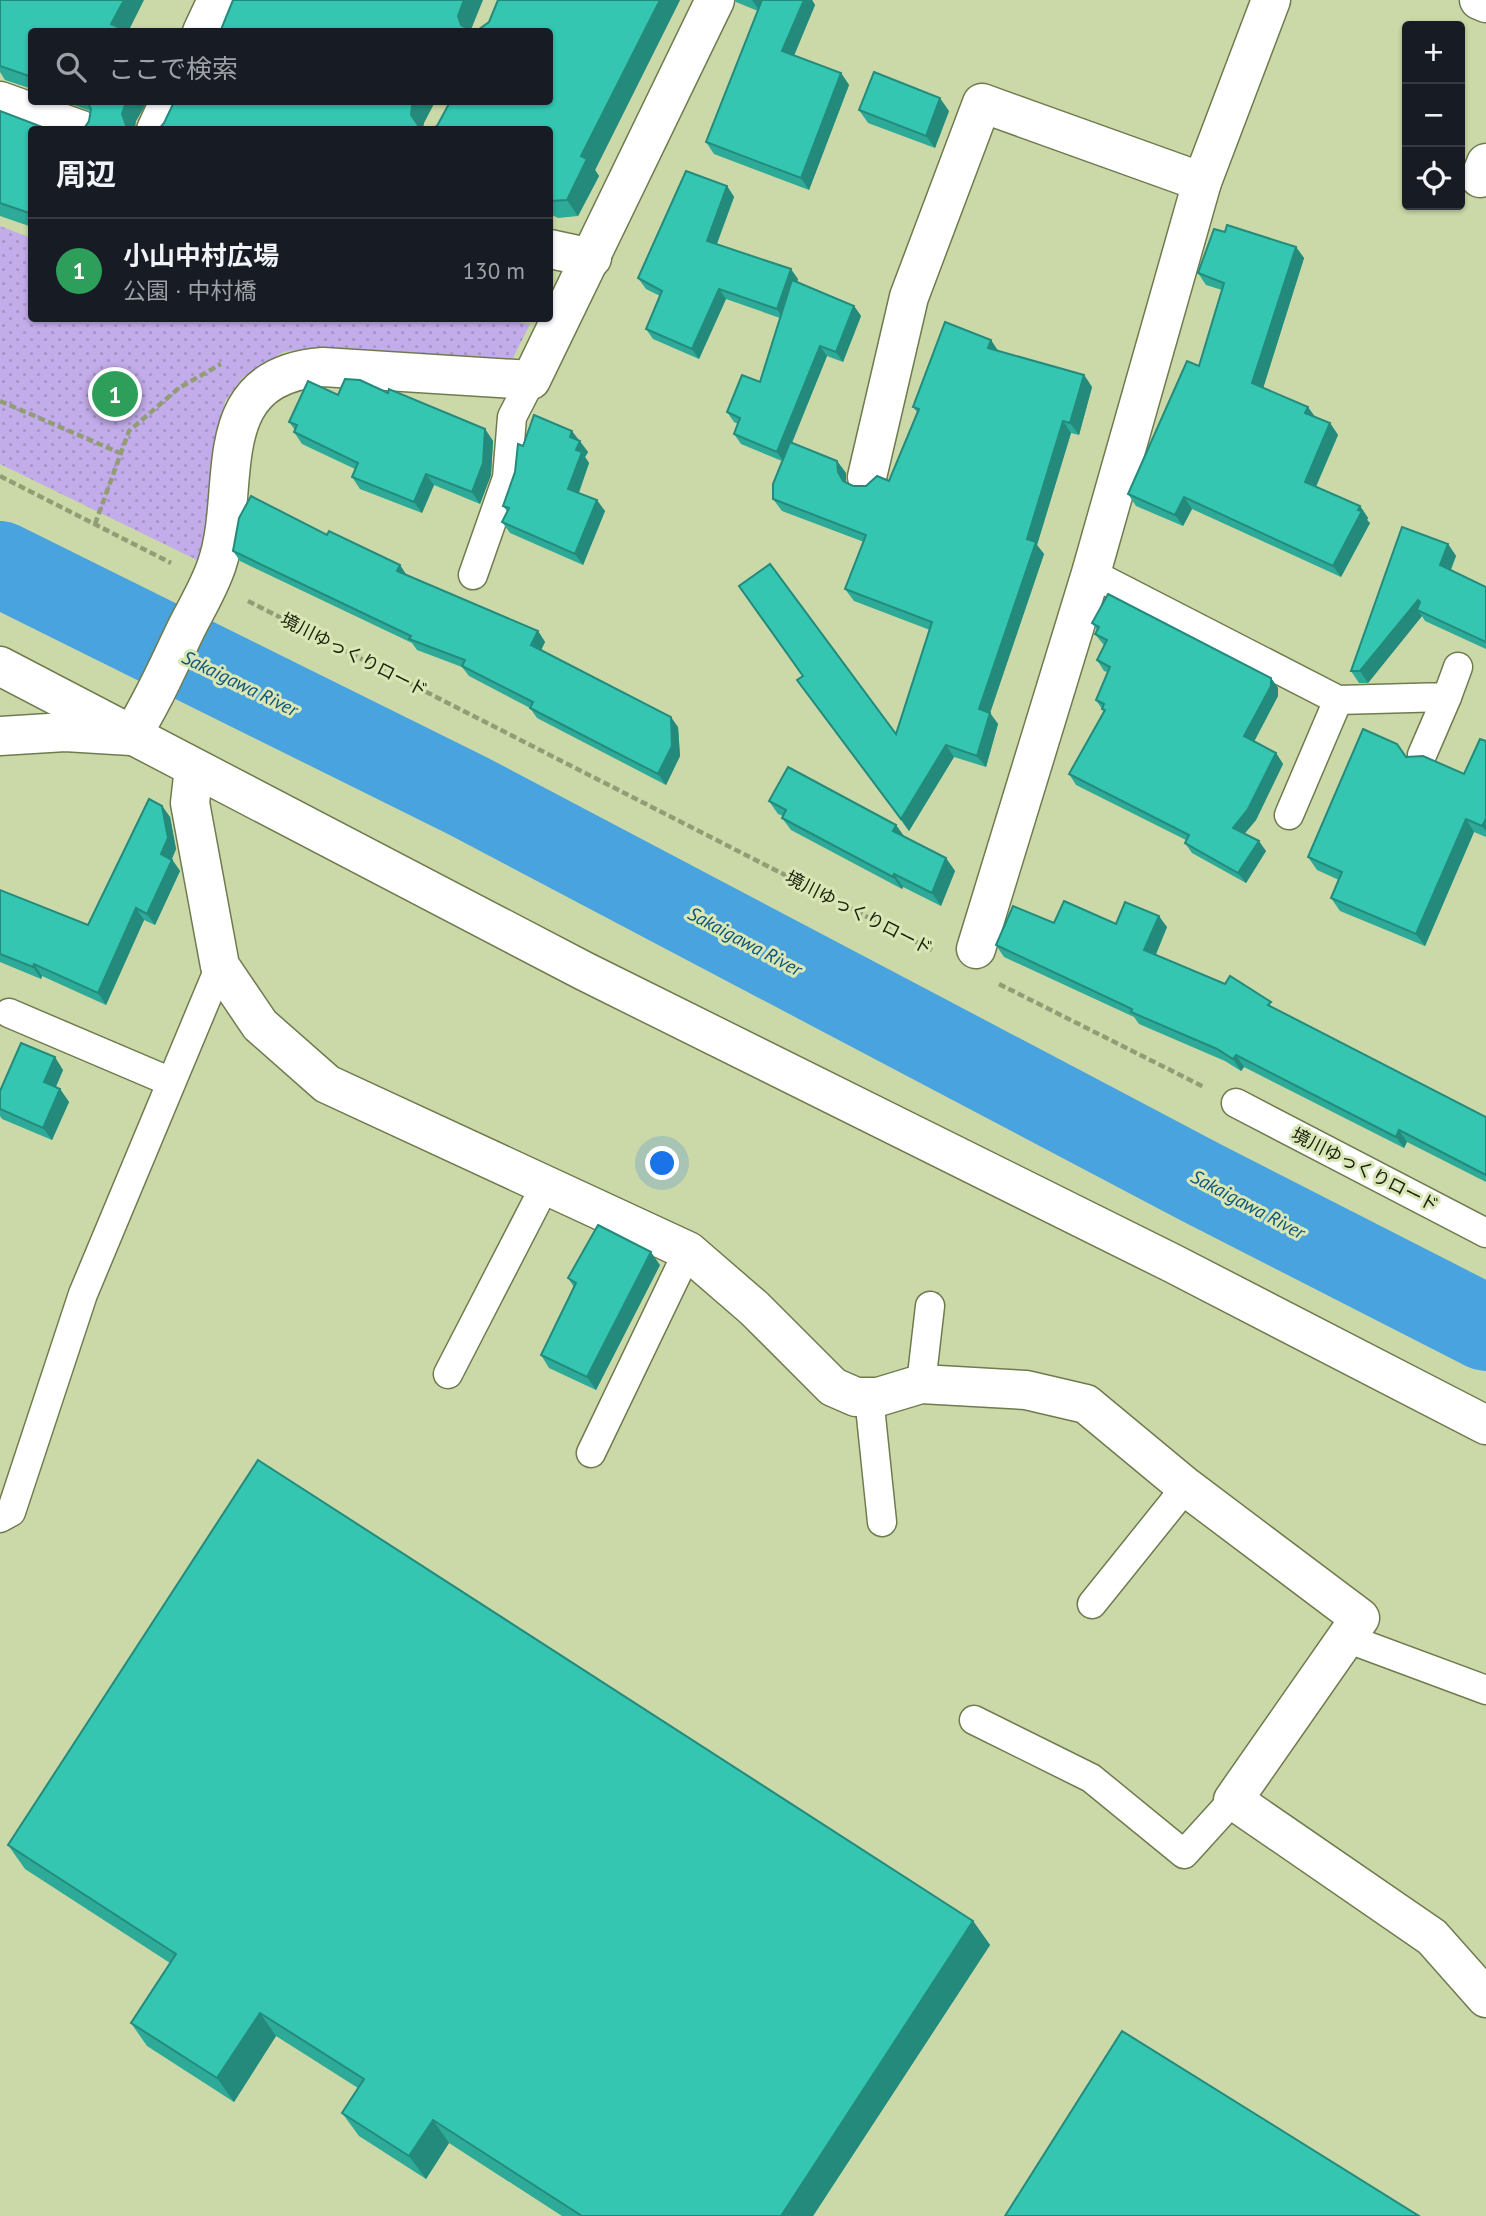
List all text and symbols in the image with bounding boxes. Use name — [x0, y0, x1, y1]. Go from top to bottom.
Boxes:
map controls — [1402, 21, 1465, 210]
button: + — [1402, 21, 1465, 84]
search box — [28, 28, 553, 105]
icon: search — [52, 48, 90, 86]
text: ここで検索 — [108, 52, 238, 85]
button: − — [1402, 84, 1465, 147]
button: locate — [1402, 147, 1465, 210]
text: 周辺 — [56, 154, 116, 193]
text: 小山中村広場 — [123, 239, 279, 272]
text: 1 — [72, 256, 86, 285]
text: 130 m — [463, 256, 525, 285]
text: 公園 · 中村橋 — [123, 276, 256, 305]
pin: 1 — [92, 368, 138, 420]
street label: 境川ゆっくりロード — [277, 608, 432, 702]
water label: Sakaigawa River — [178, 645, 303, 722]
street label: 境川ゆっくりロード — [782, 866, 937, 960]
water label: Sakaigawa River — [684, 901, 808, 982]
street label: 境川ゆっくりロード — [1288, 1123, 1443, 1217]
your location — [645, 1146, 679, 1180]
water label: Sakaigawa River — [1187, 1164, 1311, 1245]

